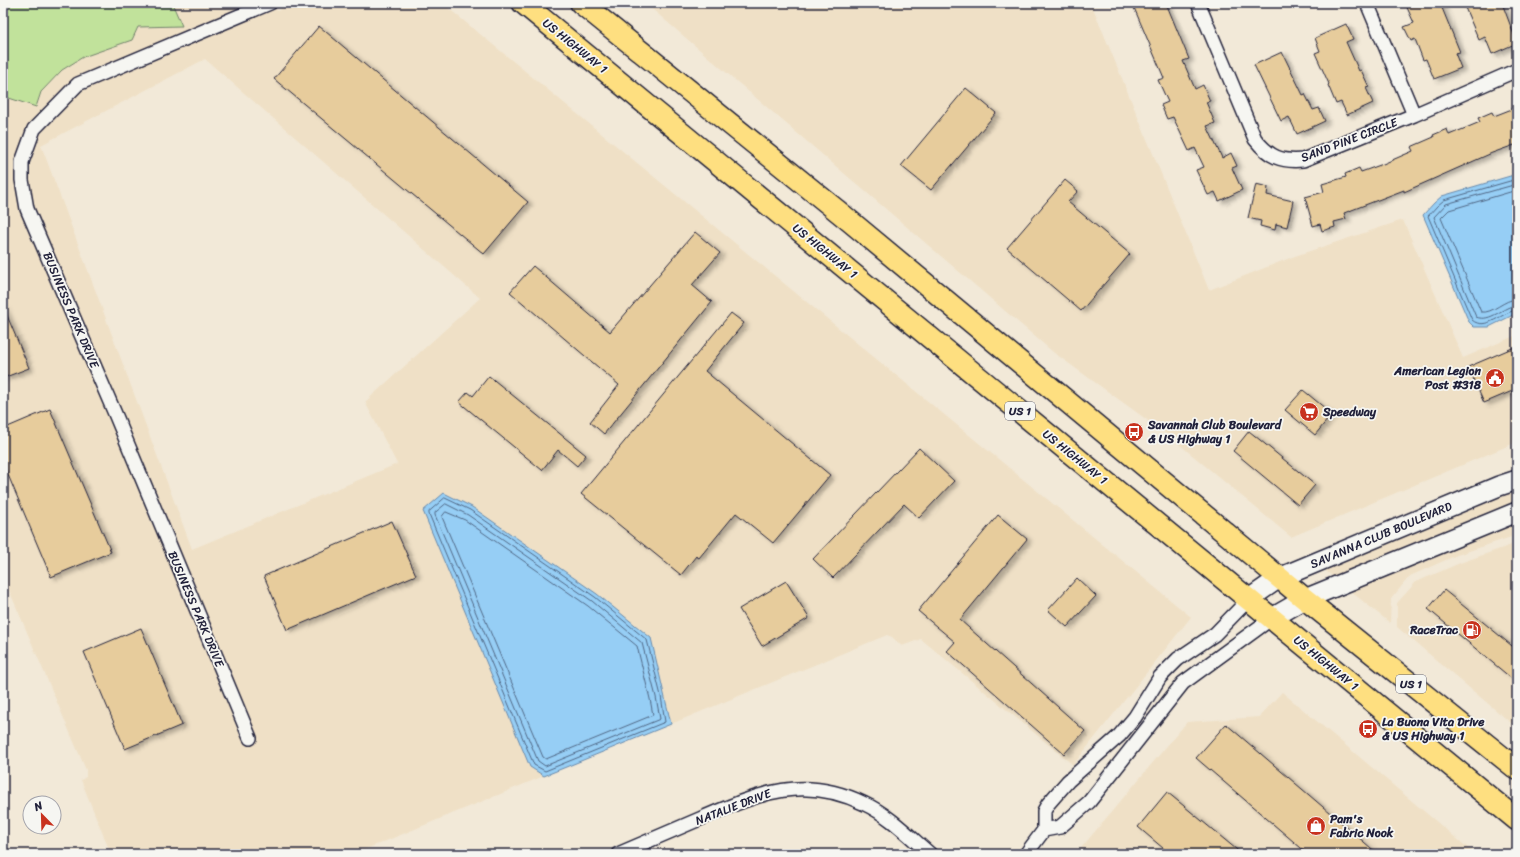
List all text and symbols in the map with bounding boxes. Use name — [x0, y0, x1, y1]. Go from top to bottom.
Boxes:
street label: US HIGHWAY 1 — [537, 13, 613, 79]
street label: SAND PINE CIRCLE — [1297, 111, 1402, 169]
street label: US HIGHWAY 1 — [787, 218, 863, 284]
street label: BUSINESS PARK DRIVE — [37, 248, 106, 373]
place label: American Legion Post #318 — [1393, 360, 1482, 396]
public building icon: American Legion Post #318 — [1484, 367, 1506, 389]
supermarket icon: Speedway — [1298, 401, 1320, 423]
place label: Speedway — [1322, 401, 1377, 423]
road number: US 1 — [1005, 402, 1035, 420]
place label: Savannah Club Boulevard & US Highway 1 — [1147, 414, 1283, 450]
bus stop icon: Savannah Club Boulevard & US Highway 1 — [1123, 421, 1145, 443]
street label: US HIGHWAY 1 — [1037, 424, 1113, 490]
street label: SAVANNA CLUB BOULEVARD — [1306, 495, 1456, 575]
street label: BUSINESS PARK DRIVE — [162, 547, 231, 672]
place label: RaceTrac — [1409, 619, 1459, 641]
fuel station icon: RaceTrac — [1461, 619, 1483, 641]
street label: US HIGHWAY 1 — [1288, 630, 1364, 696]
road number: US 1 — [1396, 675, 1426, 693]
place label: La Buona Vita Drive & US Highway 1 — [1382, 711, 1485, 747]
bus stop icon: La Buona Vita Drive & US Highway 1 — [1357, 718, 1379, 740]
street label: NATALIE DRIVE — [692, 782, 775, 832]
north arrow — [22, 795, 62, 835]
text: N — [30, 796, 46, 817]
place label: Pam's Fabric Nook — [1329, 808, 1394, 844]
shop icon: Pam's Fabric Nook — [1305, 815, 1327, 837]

